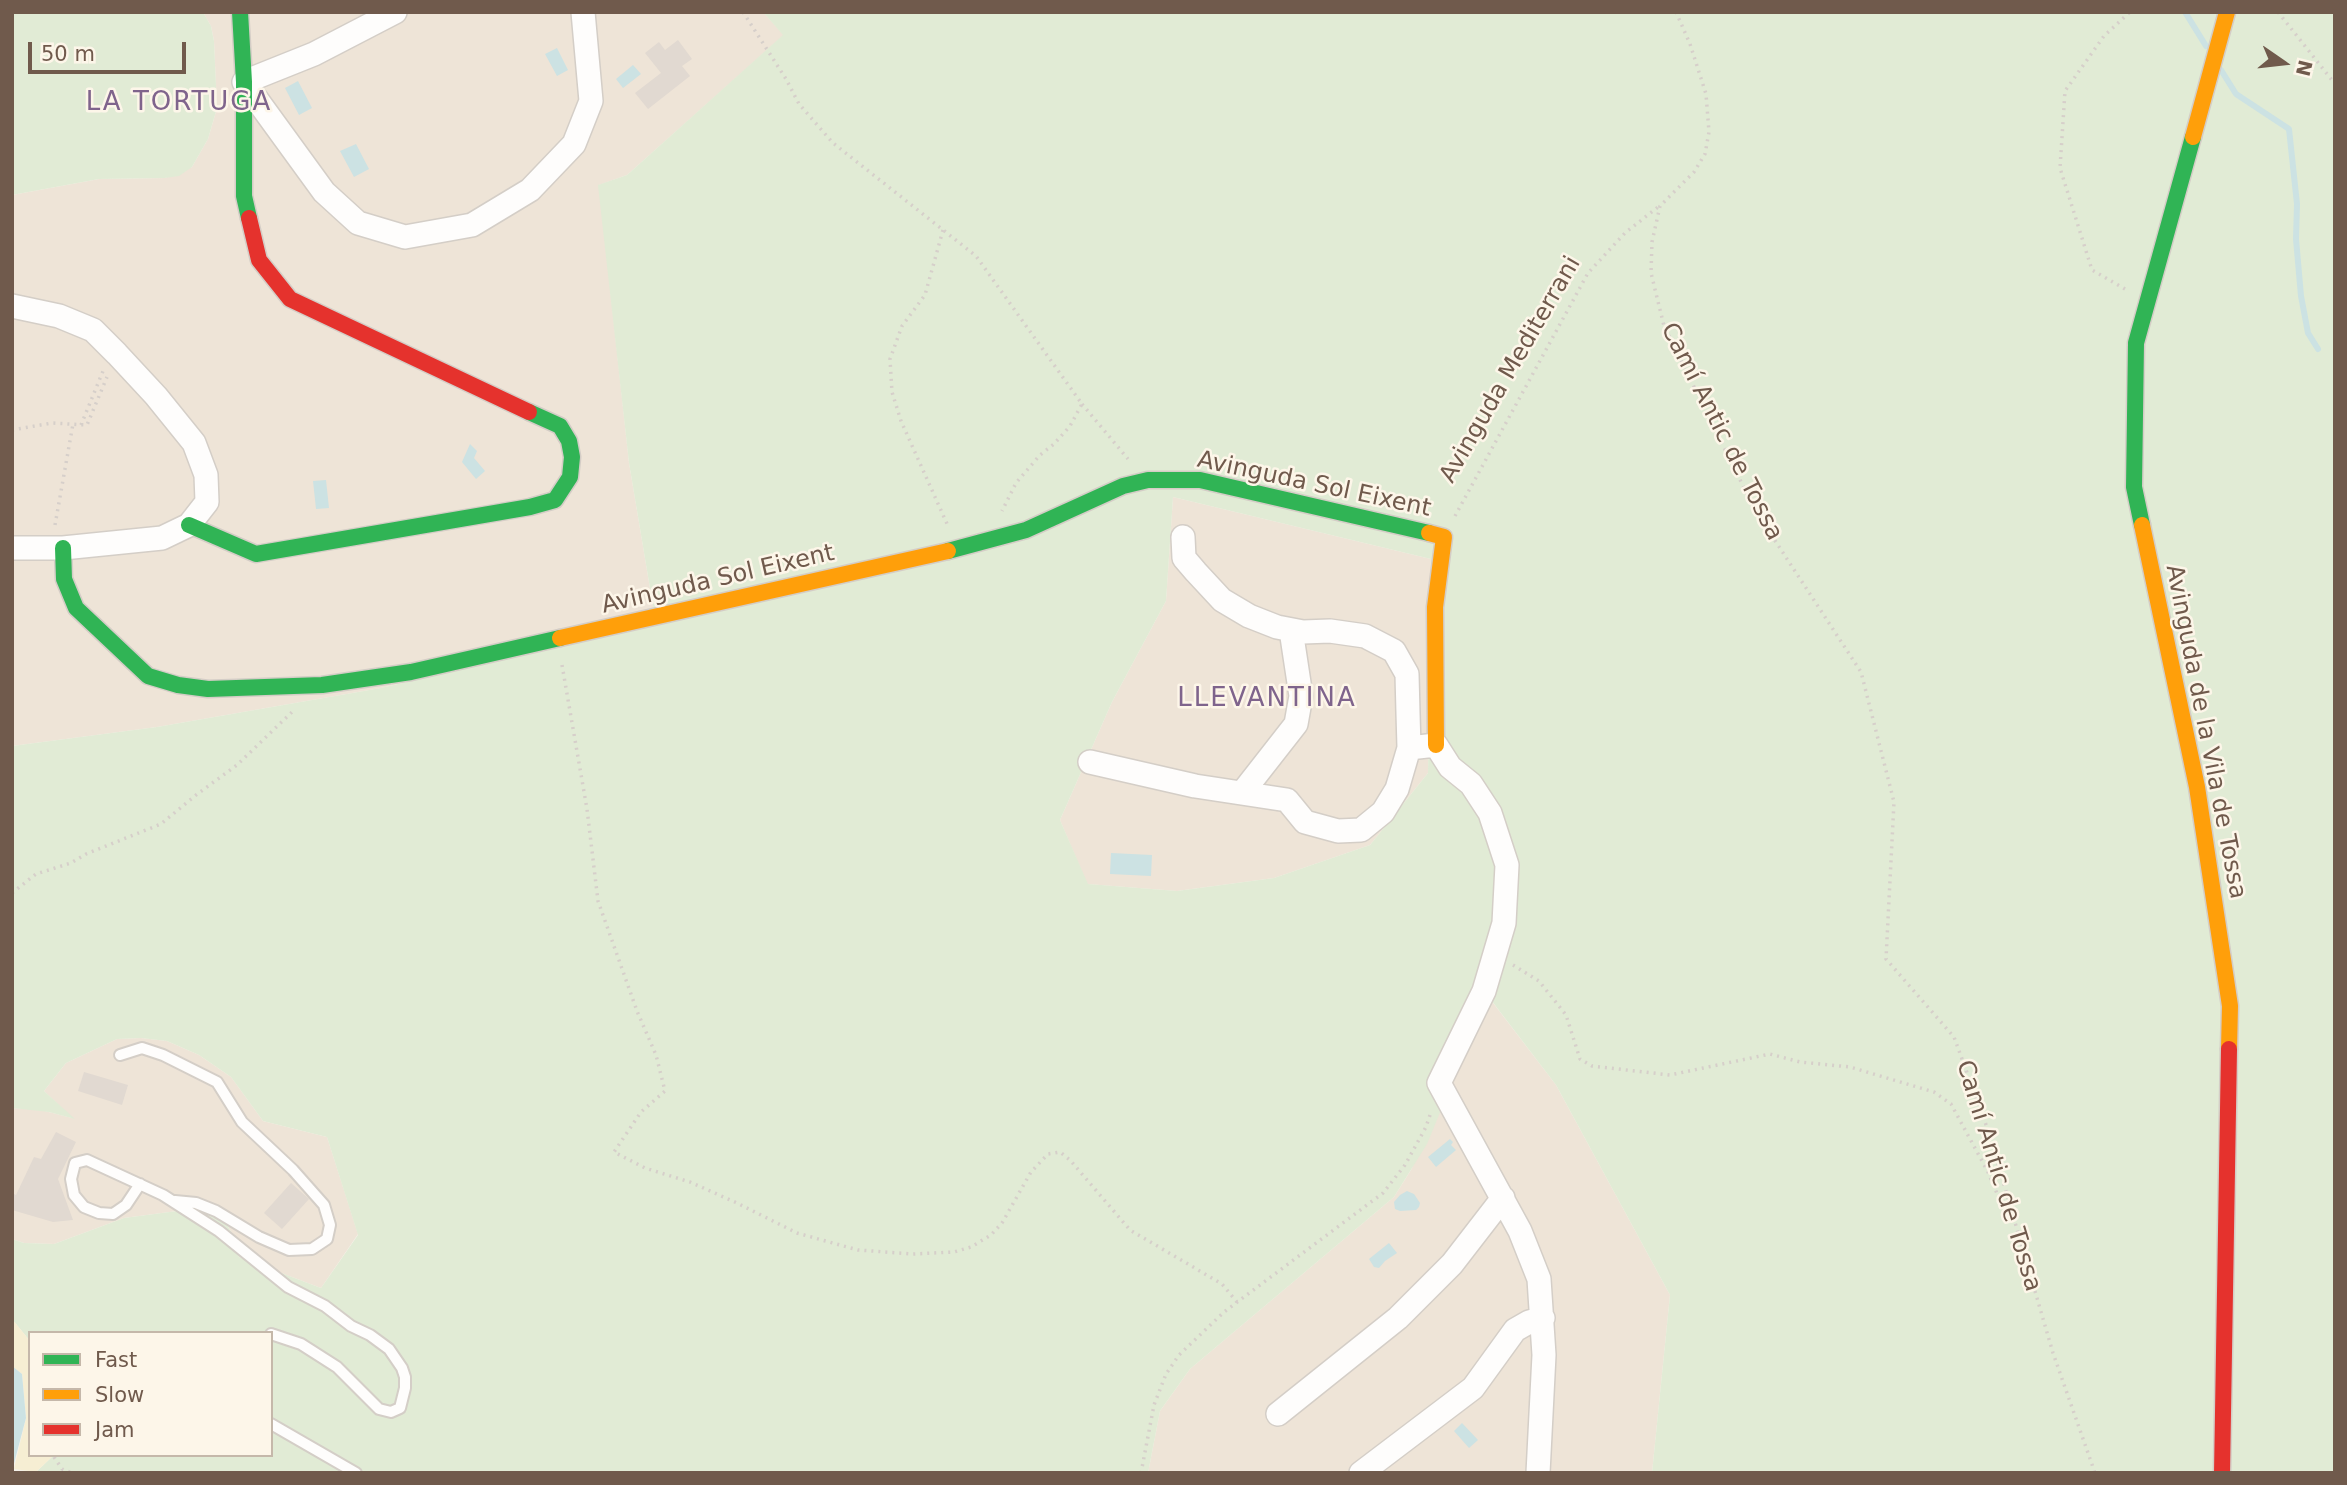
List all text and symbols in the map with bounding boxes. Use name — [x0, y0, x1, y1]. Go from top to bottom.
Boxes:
scale bar — [32, 28, 189, 72]
north arrow — [2249, 28, 2319, 98]
text: 50 m — [41, 42, 95, 66]
text: N — [2292, 58, 2317, 78]
district label: LA TORTUGA — [87, 87, 271, 119]
street label: Avinguda Mediterrani — [1434, 252, 1588, 488]
street label: Camí Antic de Tossa — [1654, 318, 1788, 546]
street label: Avinguda Sol Eixent — [1195, 446, 1433, 524]
street label: Avinguda Sol Eixent — [599, 539, 837, 621]
street label: Avinguda de la Vila de Tossa — [2158, 562, 2252, 902]
district label: LLEVANTINA — [1178, 683, 1356, 715]
street label: Camí Antic de Tossa — [1949, 1057, 2047, 1295]
legend — [28, 1331, 273, 1457]
text: Fast — [95, 1348, 137, 1372]
text: Slow — [95, 1383, 144, 1407]
text: Jam — [95, 1418, 135, 1442]

